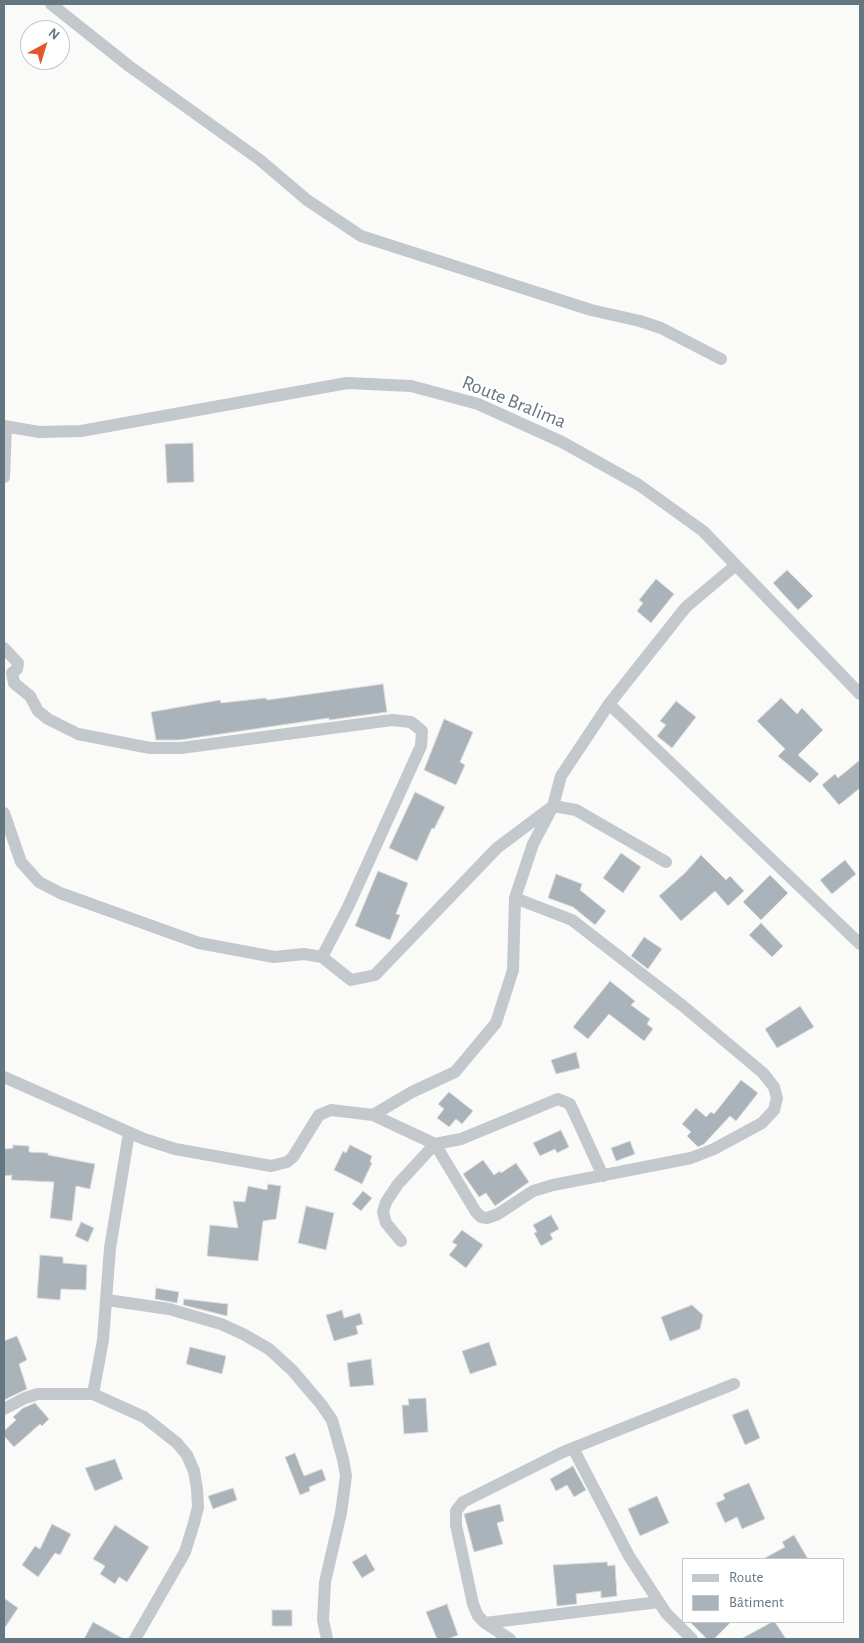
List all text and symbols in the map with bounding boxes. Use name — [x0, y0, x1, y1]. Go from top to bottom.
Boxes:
north arrow — [20, 20, 70, 70]
text: N — [46, 26, 62, 43]
street label: Route Bralima — [458, 370, 570, 434]
legend — [682, 1558, 844, 1623]
text: Route — [729, 1570, 763, 1585]
text: Bâtiment — [729, 1595, 784, 1610]

